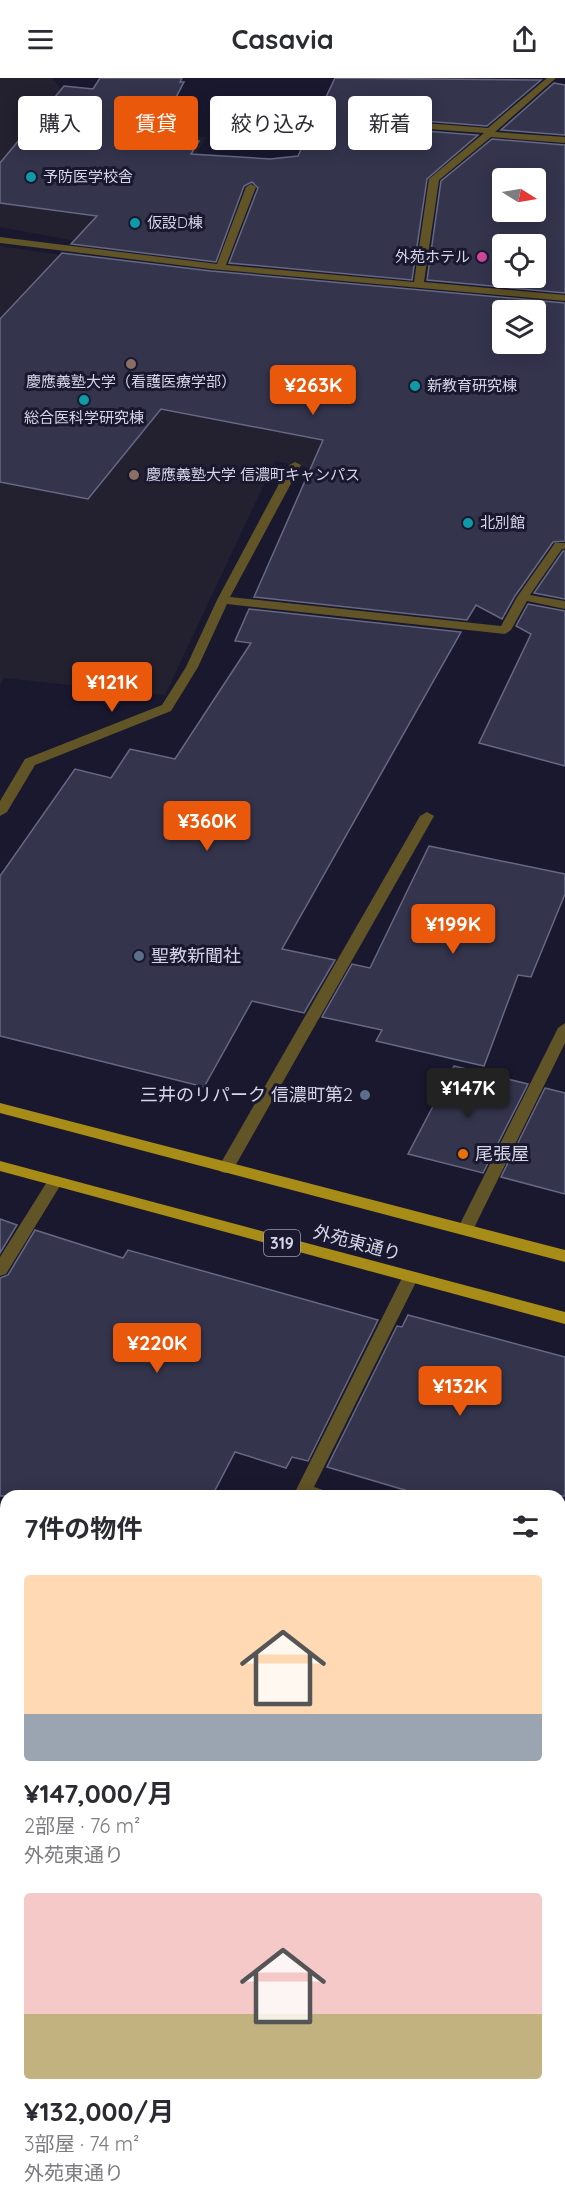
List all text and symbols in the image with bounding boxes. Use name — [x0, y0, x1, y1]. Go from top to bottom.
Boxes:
text: Casavia — [231, 22, 334, 56]
icon: menu — [24, 23, 57, 56]
icon: share — [508, 23, 541, 56]
chip: 購入 — [18, 96, 102, 150]
chip: 賃貸 — [114, 96, 198, 150]
chip: 絞り込み — [210, 96, 336, 150]
chip: 新着 — [348, 96, 432, 150]
place label: 予防医学校舎 — [43, 167, 133, 186]
north arrow — [492, 168, 546, 222]
map controls — [492, 168, 546, 354]
marker: 予防医学校舎 — [24, 170, 38, 184]
place label: 仮設D棟 — [147, 213, 203, 232]
marker: 仮設D棟 — [128, 216, 142, 230]
button: locate — [492, 234, 546, 288]
place label: 外苑ホテル — [395, 247, 470, 266]
marker: 外苑ホテル — [475, 250, 489, 264]
button: layers — [492, 300, 546, 354]
marker: 慶應義塾大学（看護医療学部） — [124, 357, 138, 371]
pin: ¥263K — [271, 365, 355, 416]
place label: 慶應義塾大学（看護医療学部） — [26, 372, 236, 391]
text: ¥263K — [284, 372, 342, 397]
place label: 新教育研究棟 — [427, 376, 517, 395]
marker: 新教育研究棟 — [408, 379, 422, 393]
marker: 総合医科学研究棟 — [77, 393, 91, 407]
place label: 総合医科学研究棟 — [24, 408, 144, 427]
place label: 慶應義塾大学 信濃町キャンパス — [146, 465, 360, 484]
marker: 慶應義塾大学 信濃町キャンパス — [127, 468, 141, 482]
place label: 北別館 — [480, 513, 525, 532]
marker: 北別館 — [461, 516, 475, 530]
pin: ¥121K — [70, 662, 154, 713]
text: ¥121K — [86, 669, 138, 694]
pin: ¥360K — [165, 801, 249, 852]
text: ¥360K — [177, 808, 237, 833]
pin: ¥199K — [411, 904, 495, 955]
text: ¥199K — [425, 911, 481, 936]
place label: 聖教新聞社 — [151, 944, 241, 967]
marker: 聖教新聞社 — [132, 949, 146, 963]
pin: ¥147K — [426, 1068, 510, 1119]
text: ¥147K — [441, 1075, 495, 1100]
place label: 三井のリパーク 信濃町第2 — [140, 1083, 353, 1106]
marker: 三井のリパーク 信濃町第2 — [358, 1088, 372, 1102]
place label: 尾張屋 — [475, 1142, 529, 1165]
marker: 尾張屋 — [456, 1147, 470, 1161]
street label: 外苑東通り — [311, 1220, 404, 1265]
road number: 319 — [264, 1230, 300, 1256]
pin: ¥220K — [115, 1323, 199, 1374]
text: ¥220K — [127, 1330, 187, 1355]
pin: ¥132K — [418, 1366, 502, 1417]
text: ¥132K — [433, 1373, 487, 1398]
icon: filters — [509, 1510, 542, 1543]
text: 7件の物件 — [24, 1512, 142, 1545]
icon: home — [229, 1614, 337, 1722]
text: ¥147,000/月 — [24, 1777, 173, 1810]
text: 2部屋 · 76 m² — [24, 1813, 140, 1838]
text: 外苑東通り — [24, 1842, 124, 1867]
icon: home — [229, 1932, 337, 2040]
text: ¥132,000/月 — [24, 2095, 174, 2128]
text: 3部屋 · 74 m² — [24, 2131, 139, 2156]
text: 外苑東通り — [24, 2160, 124, 2185]

